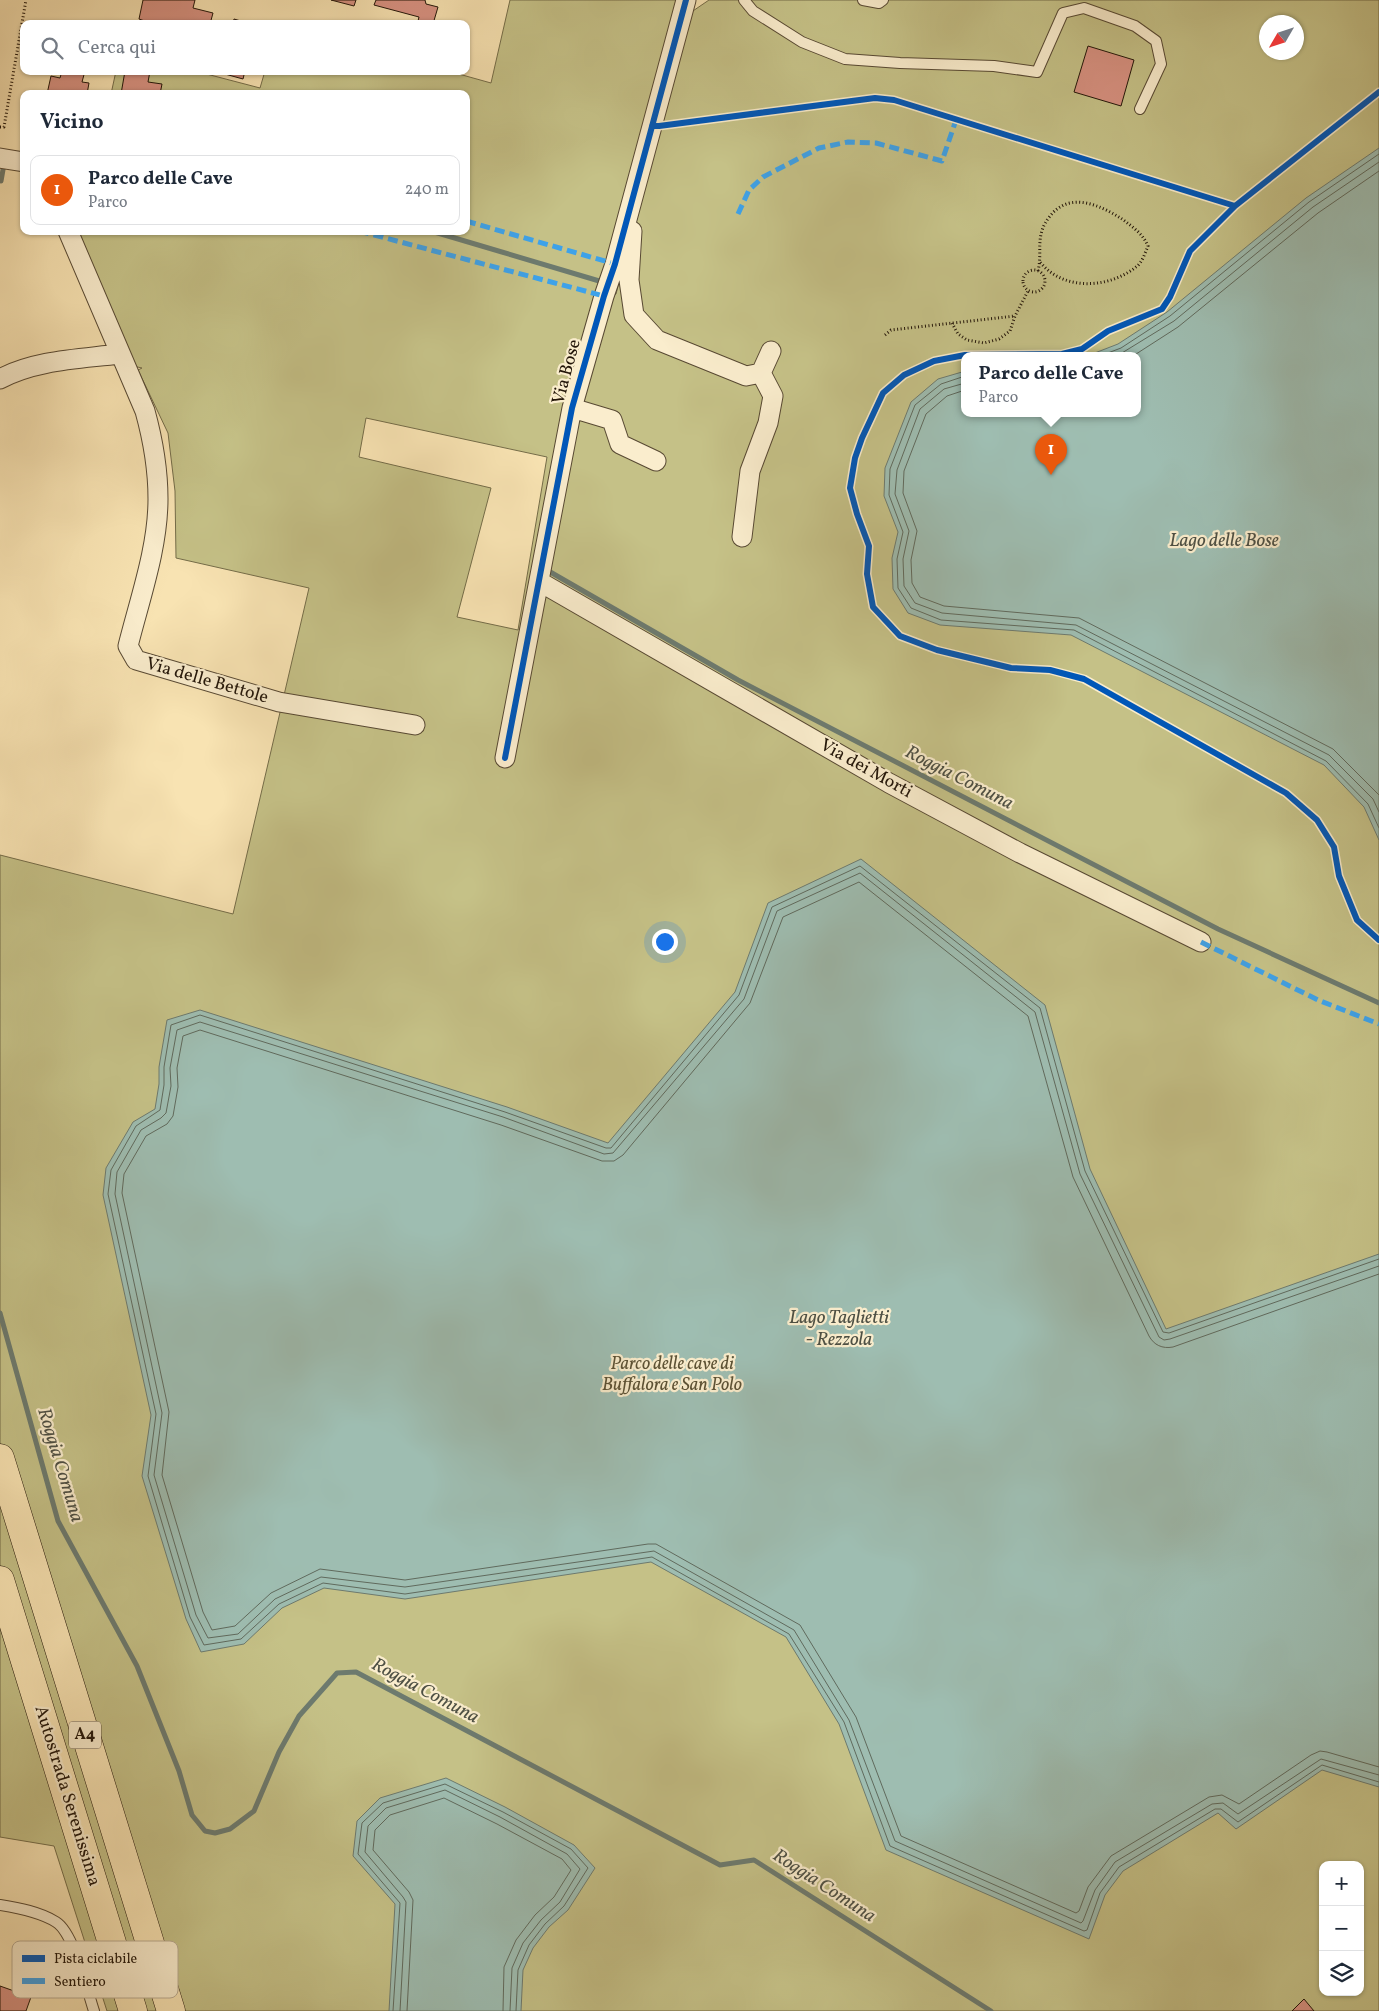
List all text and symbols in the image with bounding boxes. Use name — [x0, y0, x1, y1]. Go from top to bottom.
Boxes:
north arrow — [1259, 15, 1304, 60]
search box — [20, 20, 470, 75]
icon: search — [38, 34, 66, 62]
text: Cerca qui — [78, 35, 156, 61]
text: Vicino — [40, 108, 104, 137]
text: Parco delle Cave — [88, 166, 233, 192]
text: 1 — [54, 179, 60, 201]
text: 240 m — [405, 179, 449, 201]
text: Parco — [88, 192, 128, 214]
street label: Via Bose — [546, 337, 588, 407]
popup — [961, 352, 1141, 417]
text: Parco delle Cave — [979, 361, 1123, 387]
text: Parco — [979, 387, 1018, 409]
pin: 1 — [1035, 434, 1067, 475]
water label: Lago delle Bose — [1169, 528, 1279, 554]
street label: Via delle Bettole — [143, 652, 271, 710]
street label: Via dei Morti — [815, 733, 917, 805]
water label: Roggia Comuna — [900, 740, 1018, 816]
your location — [652, 929, 678, 955]
water label: Lago Taglietti - Rezzola — [789, 1305, 889, 1353]
park label: Parco delle cave di Buffalora e San Polo — [602, 1352, 742, 1398]
water label: Roggia Comuna — [30, 1405, 90, 1525]
water label: Roggia Comuna — [367, 1652, 483, 1730]
street label: Autostrada Serenissima — [28, 1703, 106, 1890]
road number: A4 — [69, 1722, 101, 1748]
water label: Roggia Comuna — [767, 1843, 881, 1929]
map controls — [1319, 1861, 1364, 1996]
button: + — [1319, 1861, 1364, 1906]
button: − — [1319, 1906, 1364, 1951]
legend — [12, 1941, 178, 1998]
text: Pista ciclabile — [54, 1950, 138, 1969]
button: layers — [1319, 1951, 1364, 1996]
text: Sentiero — [54, 1973, 106, 1992]

